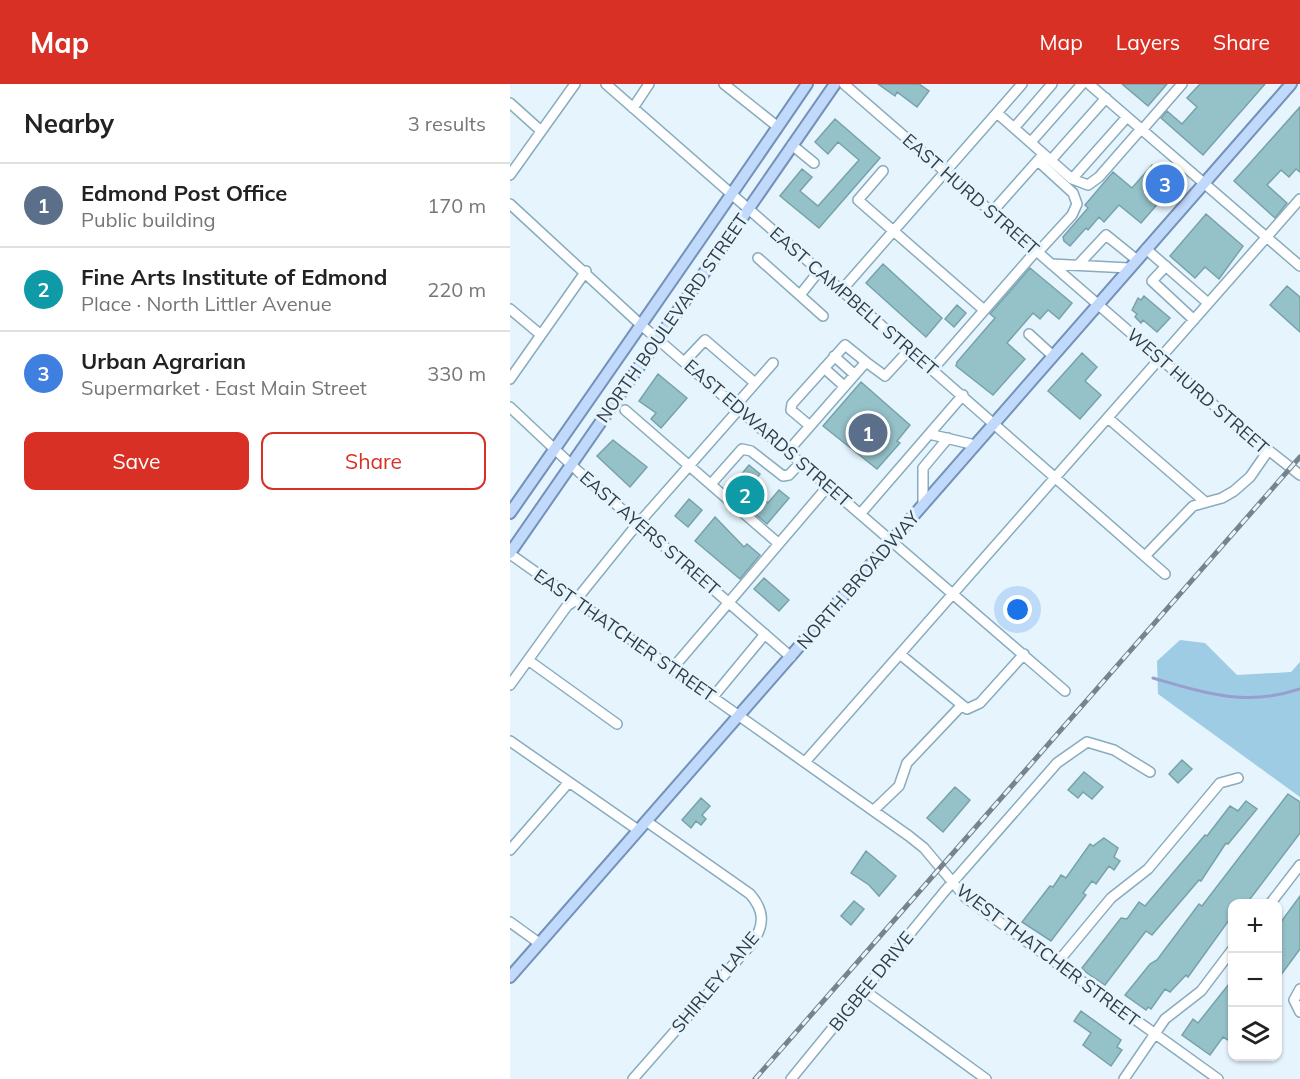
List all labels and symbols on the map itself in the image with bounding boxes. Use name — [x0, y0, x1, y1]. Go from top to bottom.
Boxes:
street label: EAST HURD STREET — [898, 128, 1044, 260]
pin: 3 — [1146, 162, 1184, 206]
street label: NORTH BOULEVARD STREET — [591, 209, 753, 427]
street label: EAST CAMPBELL STREET — [765, 222, 943, 380]
street label: WEST HURD STREET — [1122, 323, 1274, 459]
street label: EAST EDWARDS STREET — [680, 354, 856, 512]
pin: 1 — [848, 410, 888, 456]
street label: EAST AYERS STREET — [575, 466, 725, 600]
pin: 2 — [726, 472, 764, 518]
street label: NORTH BROADWAY — [792, 505, 925, 654]
street label: EAST THATCHER STREET — [530, 563, 720, 707]
your location — [1003, 595, 1032, 624]
street label: WEST THATCHER STREET — [952, 879, 1144, 1031]
street label: BIGBEE DRIVE — [824, 926, 918, 1036]
street label: SHIRLEY LANE — [666, 927, 764, 1037]

